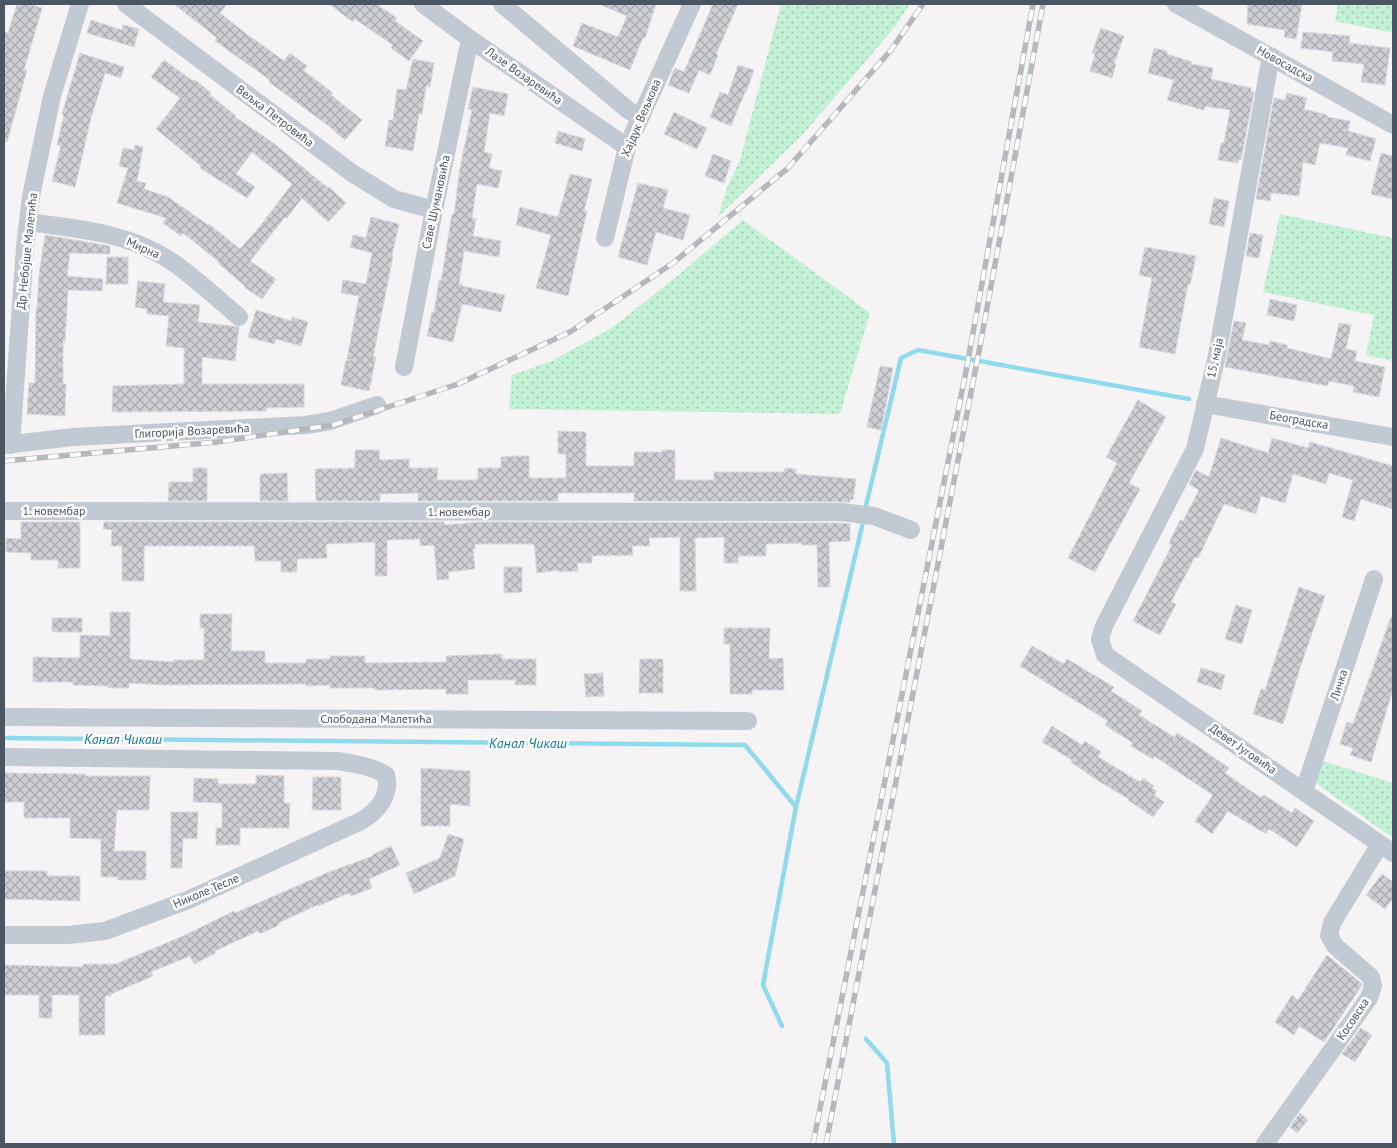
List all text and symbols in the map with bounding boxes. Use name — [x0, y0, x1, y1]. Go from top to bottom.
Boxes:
street label: Новосадска — [1255, 42, 1316, 85]
street label: Лазе Возаревића — [482, 43, 566, 108]
street label: Хајдук Вељкова — [617, 77, 664, 159]
street label: Вељка Петровића — [234, 82, 317, 150]
street label: Саве Шумановића — [418, 153, 453, 250]
street label: Др Небојше Малетића — [13, 192, 40, 310]
street label: Мирна — [124, 234, 162, 262]
street label: 15. маја — [1203, 336, 1226, 379]
street label: Београдска — [1269, 407, 1330, 432]
street label: Глигорија Возаревића — [134, 420, 250, 441]
street label: 1. новембар — [23, 503, 86, 518]
street label: 1. новембар — [428, 504, 491, 519]
street label: Личка — [1326, 667, 1351, 703]
street label: Слободана Малетића — [320, 711, 432, 726]
street label: Девет Југовића — [1207, 720, 1280, 777]
water label: Канал Чикаш — [84, 730, 162, 748]
water label: Канал Чикаш — [489, 734, 567, 752]
street label: Николе Тесле — [171, 870, 241, 911]
street label: Косовска — [1333, 995, 1372, 1043]

